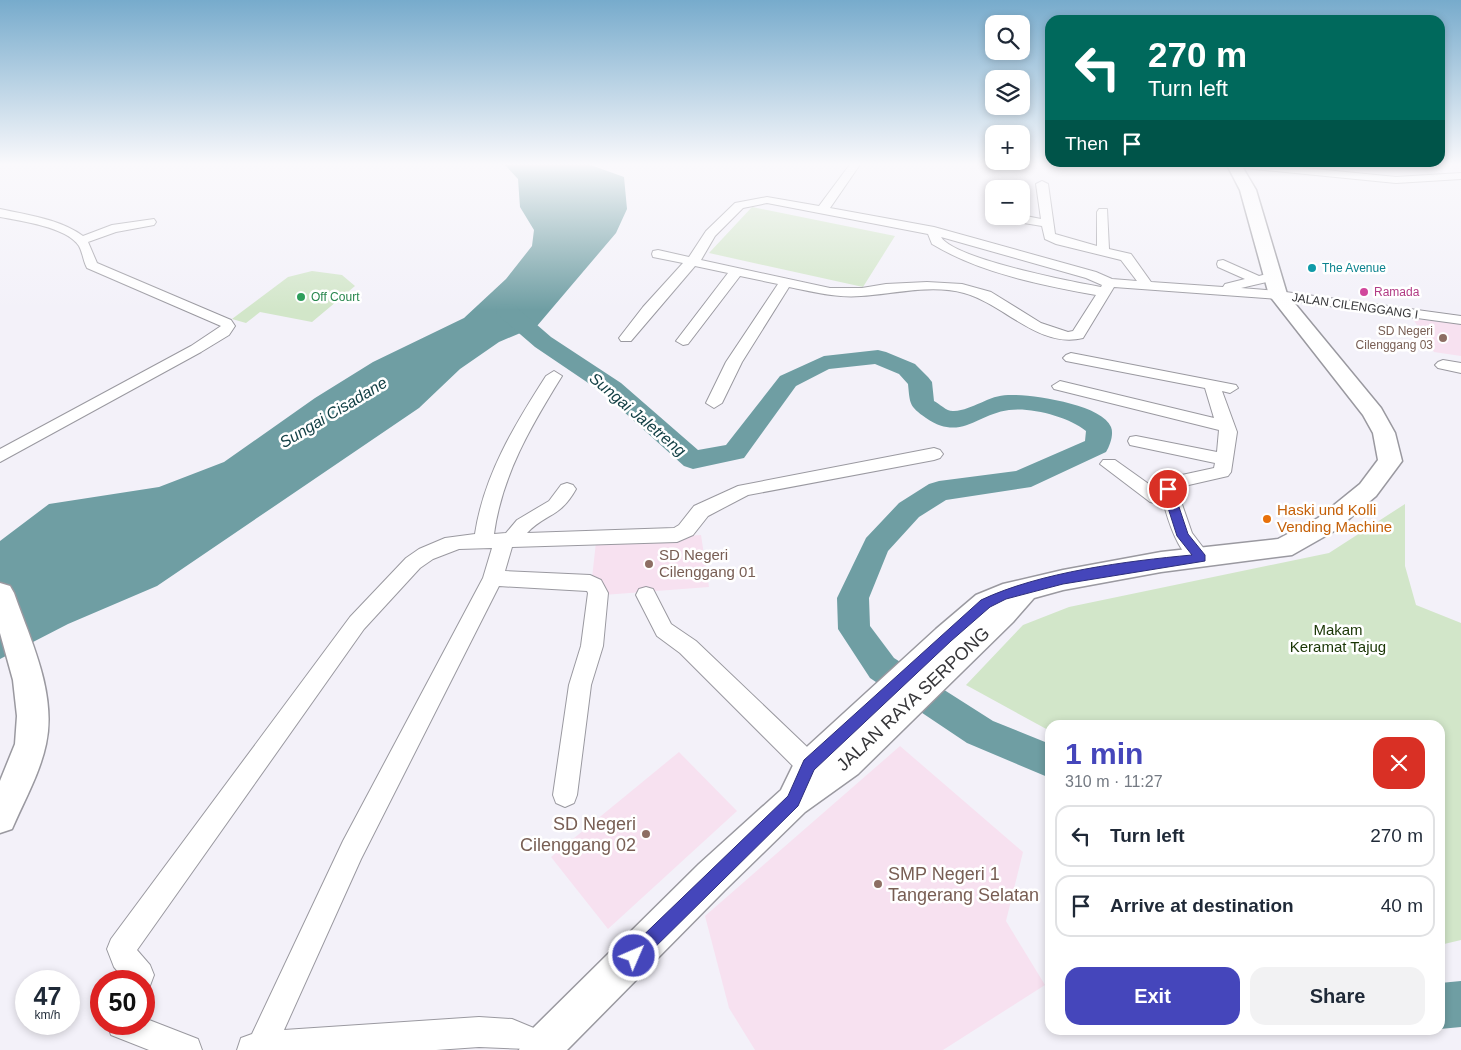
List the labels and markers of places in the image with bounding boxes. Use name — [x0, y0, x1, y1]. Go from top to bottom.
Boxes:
place label: The Avenue — [1322, 261, 1386, 275]
marker: The Avenue — [1306, 262, 1318, 274]
place label: Ramada — [1374, 285, 1420, 299]
marker: Ramada — [1358, 286, 1370, 298]
place label: Off Court — [311, 290, 360, 304]
marker: Off Court — [295, 291, 307, 303]
place label: SD Negeri Cilenggang 03 — [1356, 324, 1433, 352]
marker: SD Negeri Cilenggang 03 — [1437, 332, 1449, 344]
pin — [1147, 468, 1189, 510]
place label: Haski und Kolli Vending Machine — [1277, 501, 1392, 535]
marker: Haski und Kolli Vending Machine — [1261, 513, 1273, 525]
place label: SD Negeri Cilenggang 01 — [659, 546, 756, 580]
marker: SD Negeri Cilenggang 01 — [643, 558, 655, 570]
place label: SD Negeri Cilenggang 02 — [520, 814, 636, 855]
marker: SD Negeri Cilenggang 02 — [640, 828, 652, 840]
place label: SMP Negeri 1 Tangerang Selatan — [888, 864, 1039, 905]
marker: SMP Negeri 1 Tangerang Selatan — [872, 878, 884, 890]

